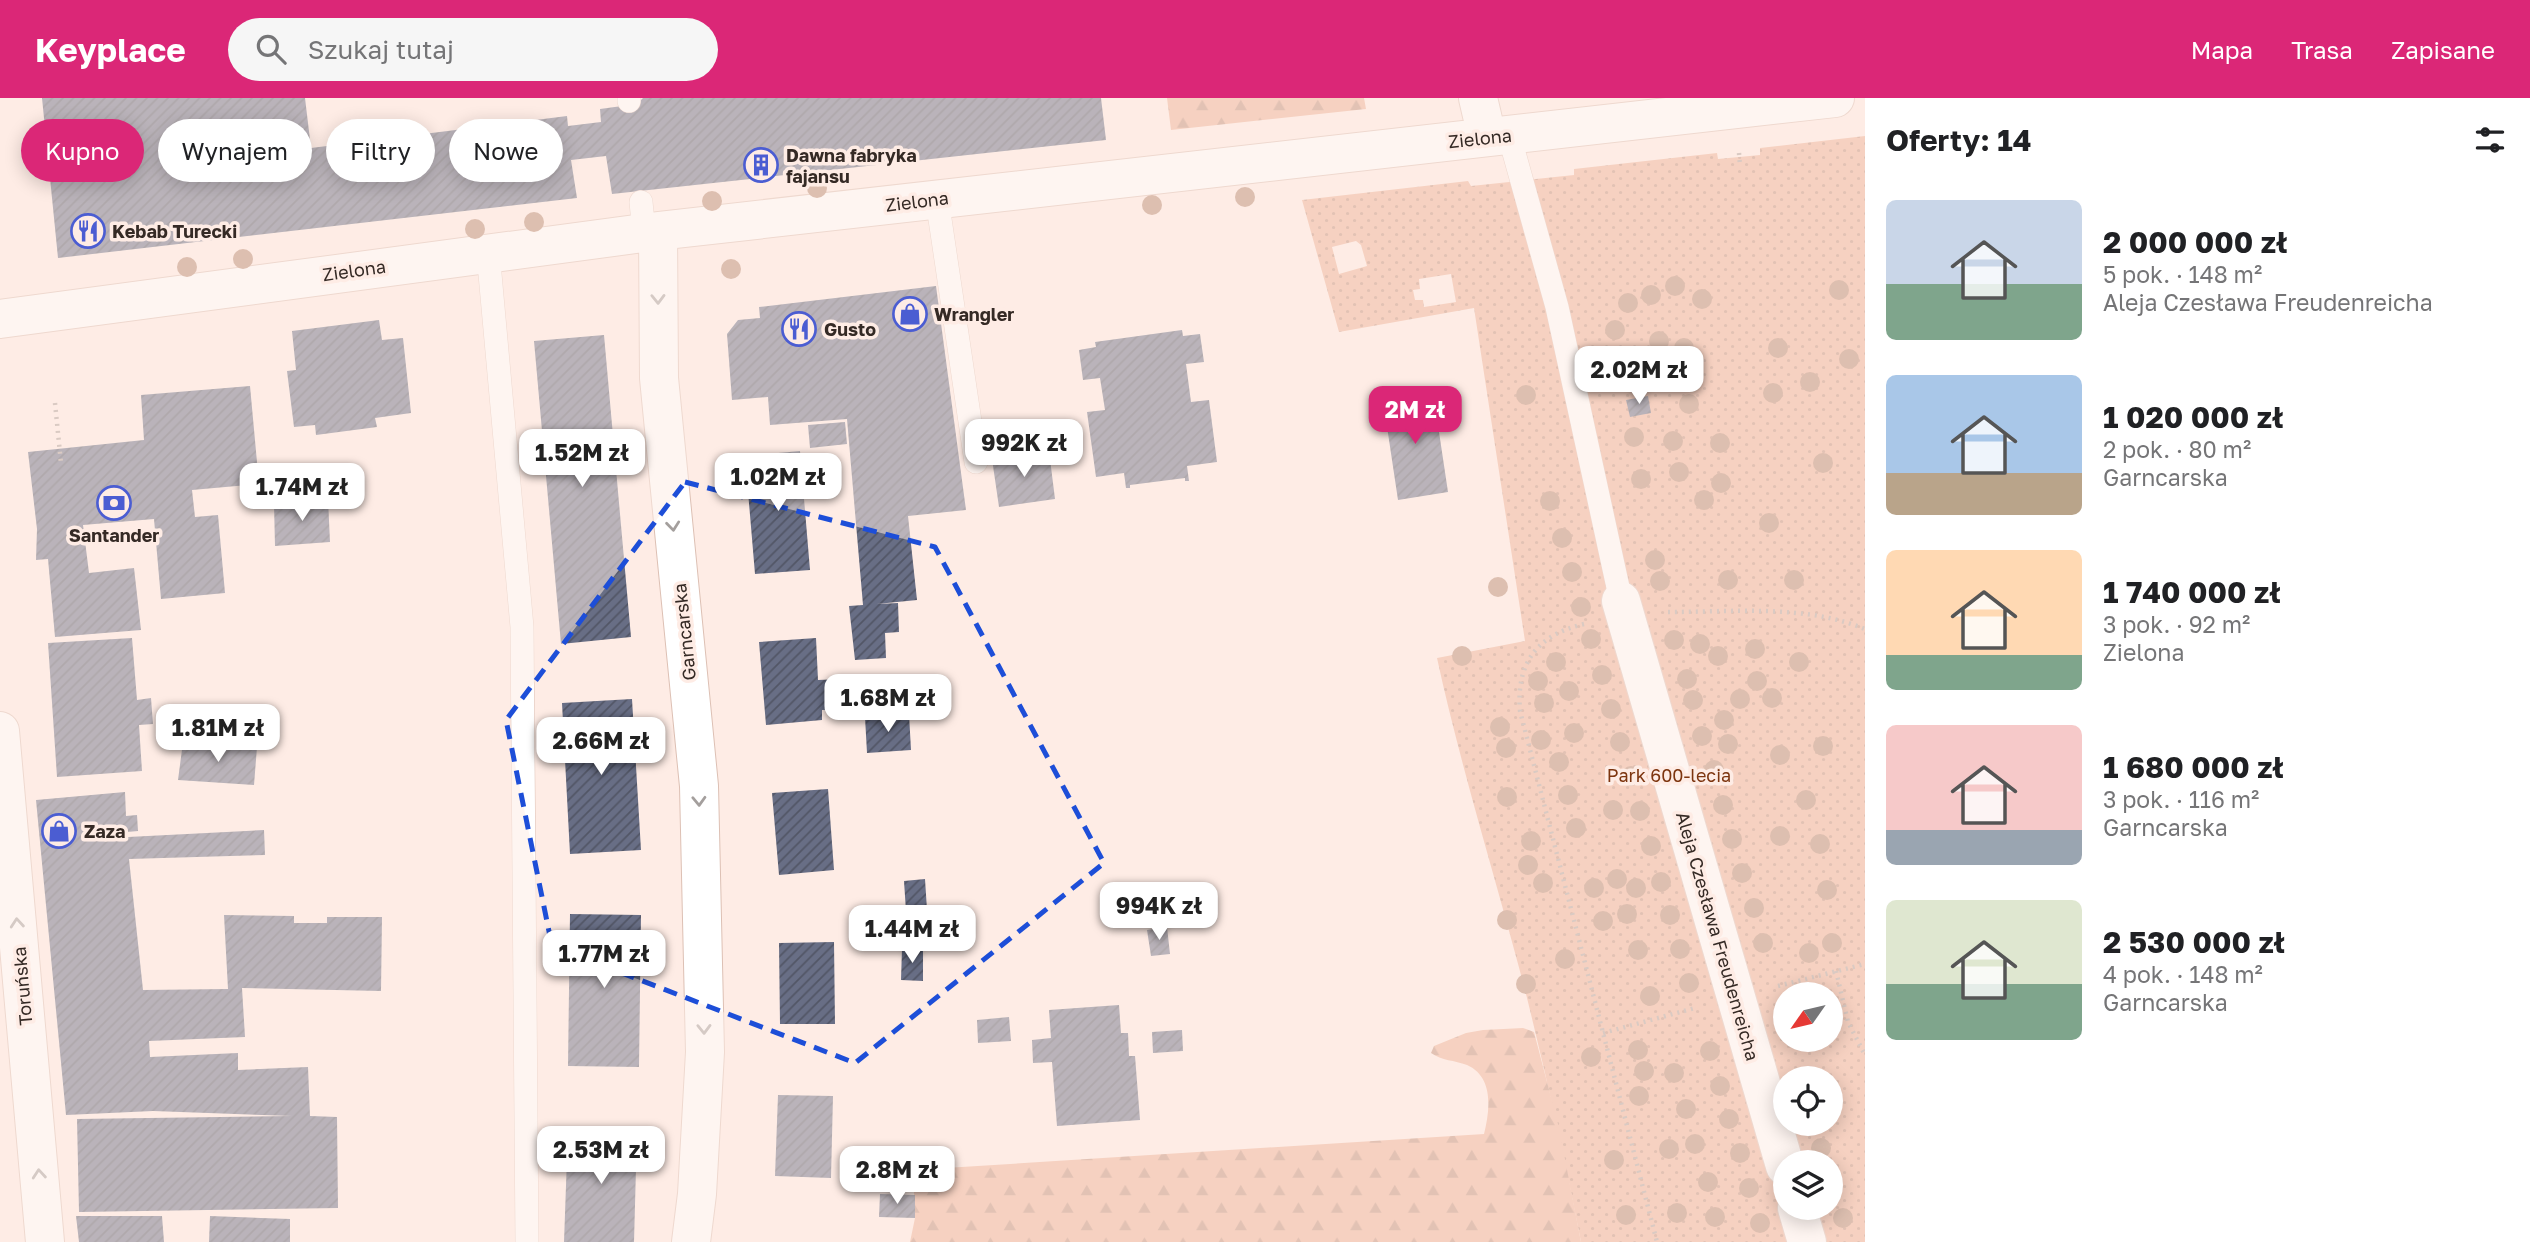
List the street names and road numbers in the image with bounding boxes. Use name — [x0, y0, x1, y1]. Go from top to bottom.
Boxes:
street label: Zielona — [1447, 124, 1513, 152]
street label: Zielona — [884, 186, 950, 216]
street label: Zielona — [321, 255, 387, 285]
street label: Garncarska — [668, 582, 700, 682]
street label: Aleja Czesława Freudenreicha — [1672, 809, 1764, 1063]
street label: Toruńska — [8, 946, 36, 1026]

